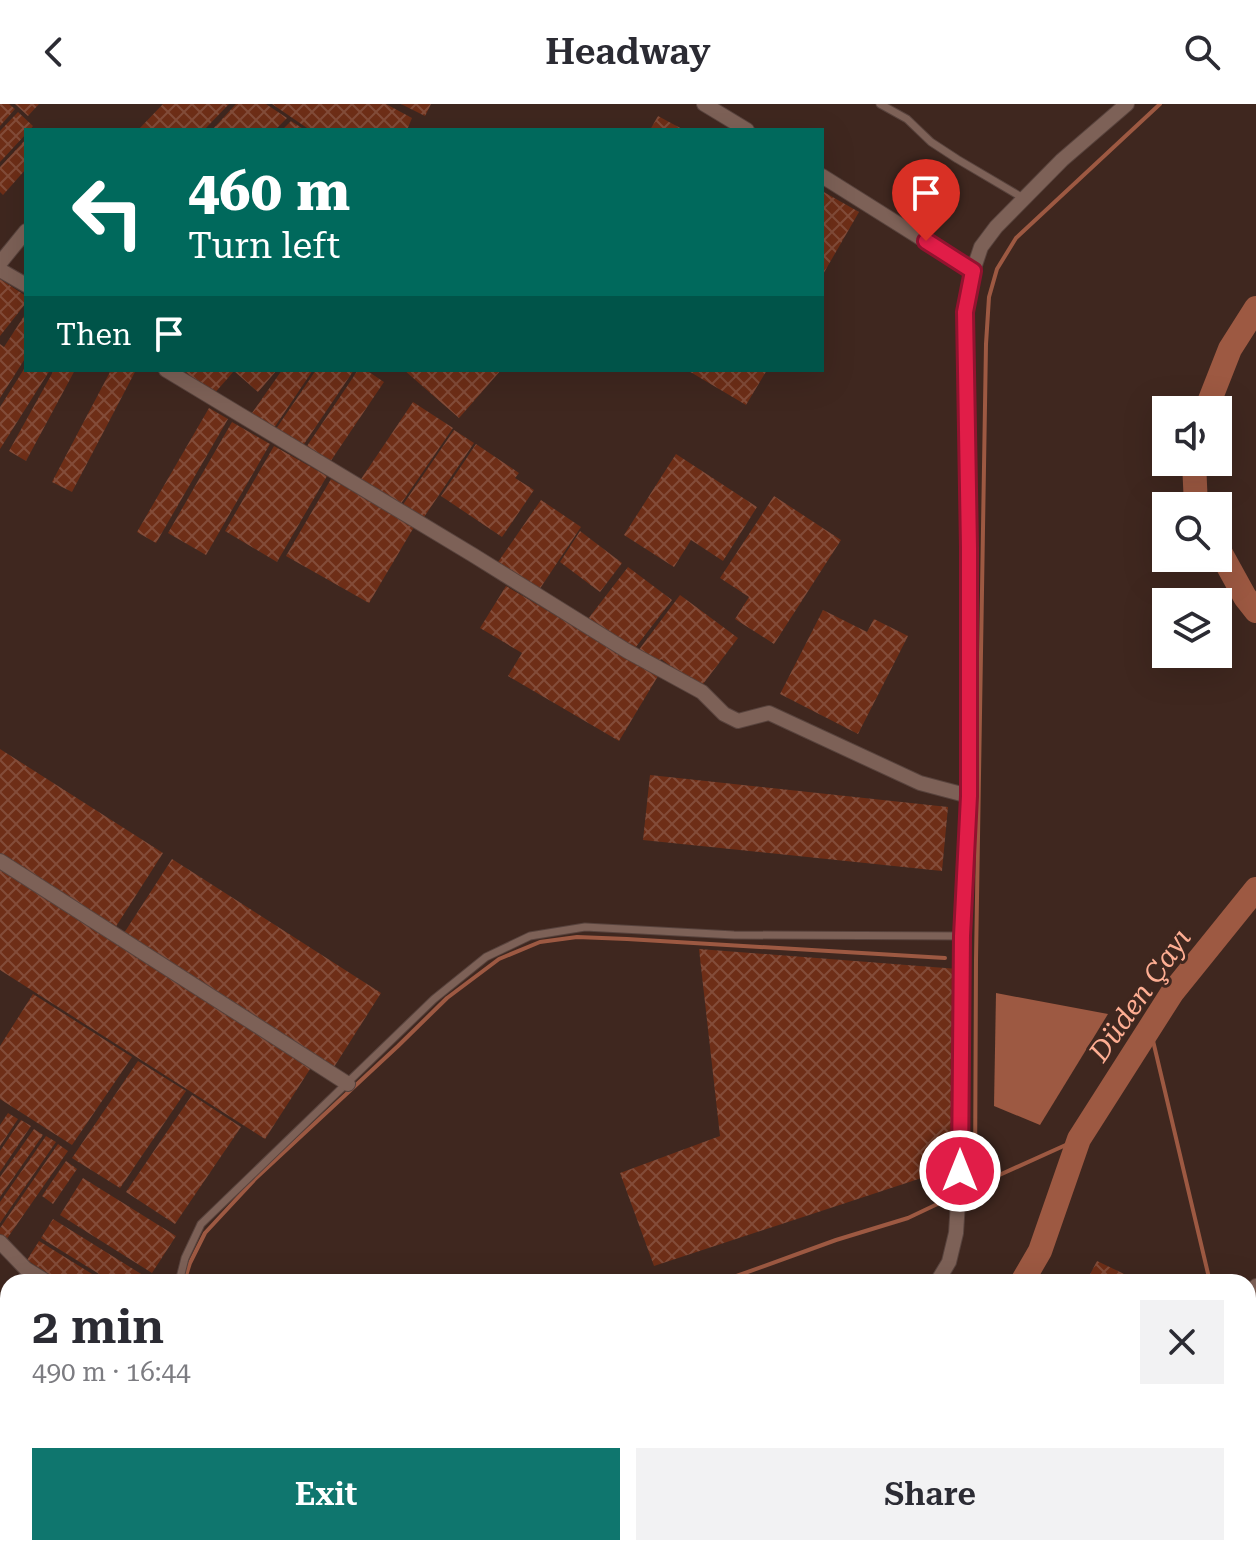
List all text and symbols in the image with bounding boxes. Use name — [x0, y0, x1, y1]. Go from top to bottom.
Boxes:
icon: back — [32, 30, 76, 74]
icon: search — [1180, 30, 1224, 74]
text: Headway — [545, 31, 711, 73]
text: 460 m — [188, 158, 350, 224]
pin — [892, 159, 960, 241]
icon: left — [56, 160, 160, 264]
icon: arrive — [904, 171, 948, 215]
text: Turn left — [188, 225, 340, 267]
icon: arrive — [147, 312, 191, 356]
text: Then — [56, 317, 131, 352]
map controls — [1152, 396, 1232, 668]
button: sound — [1152, 396, 1232, 476]
button: search — [1152, 492, 1232, 572]
button: layers — [1152, 588, 1232, 668]
water label: Düden Çayı — [1082, 922, 1198, 1069]
position arrow — [918, 1129, 1002, 1213]
text: 2 min — [32, 1299, 164, 1355]
button: close — [1140, 1300, 1224, 1384]
text: 490 m · 16:44 — [32, 1357, 191, 1387]
button: Exit — [32, 1448, 620, 1540]
button: Share — [636, 1448, 1224, 1540]

